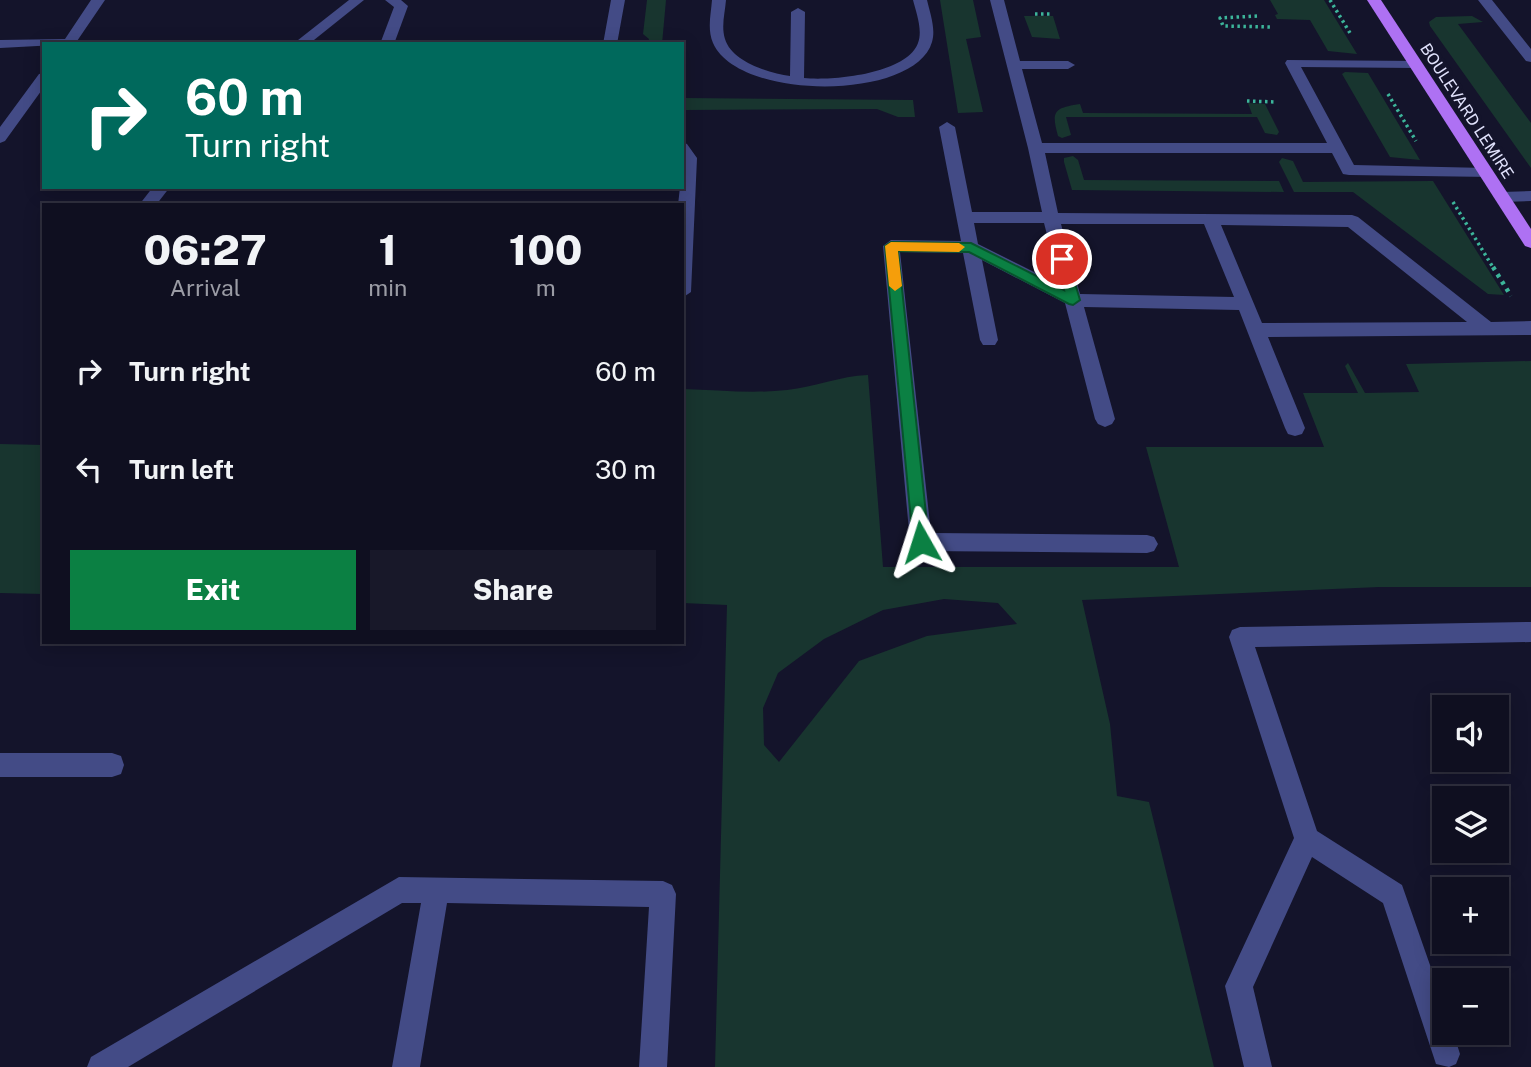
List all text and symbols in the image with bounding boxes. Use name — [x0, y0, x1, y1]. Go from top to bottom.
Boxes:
street label: BOULEVARD LEMIRE — [1416, 40, 1518, 182]
text: 60 m — [185, 68, 304, 126]
icon: right — [70, 70, 161, 161]
text: Turn right — [185, 127, 330, 164]
text: 06:27 — [143, 225, 267, 274]
text: 1 — [379, 225, 397, 274]
text: 100 — [509, 225, 583, 274]
pin — [1032, 229, 1092, 289]
icon: arrive — [1043, 240, 1081, 278]
text: Arrival — [170, 274, 241, 301]
text: min — [368, 274, 407, 301]
text: m — [536, 274, 556, 301]
icon: right — [70, 352, 108, 390]
text: Turn right — [129, 356, 251, 387]
text: 60 m — [595, 356, 656, 387]
icon: left — [70, 450, 108, 488]
text: Turn left — [129, 454, 234, 485]
text: 30 m — [595, 454, 656, 485]
position arrow — [884, 505, 958, 579]
button: Exit — [70, 550, 356, 630]
button: Share — [370, 550, 656, 630]
map controls — [1432, 695, 1509, 1045]
button: sound — [1432, 695, 1509, 772]
button: layers — [1432, 786, 1509, 863]
button: + — [1432, 877, 1509, 954]
button: − — [1432, 968, 1509, 1045]

